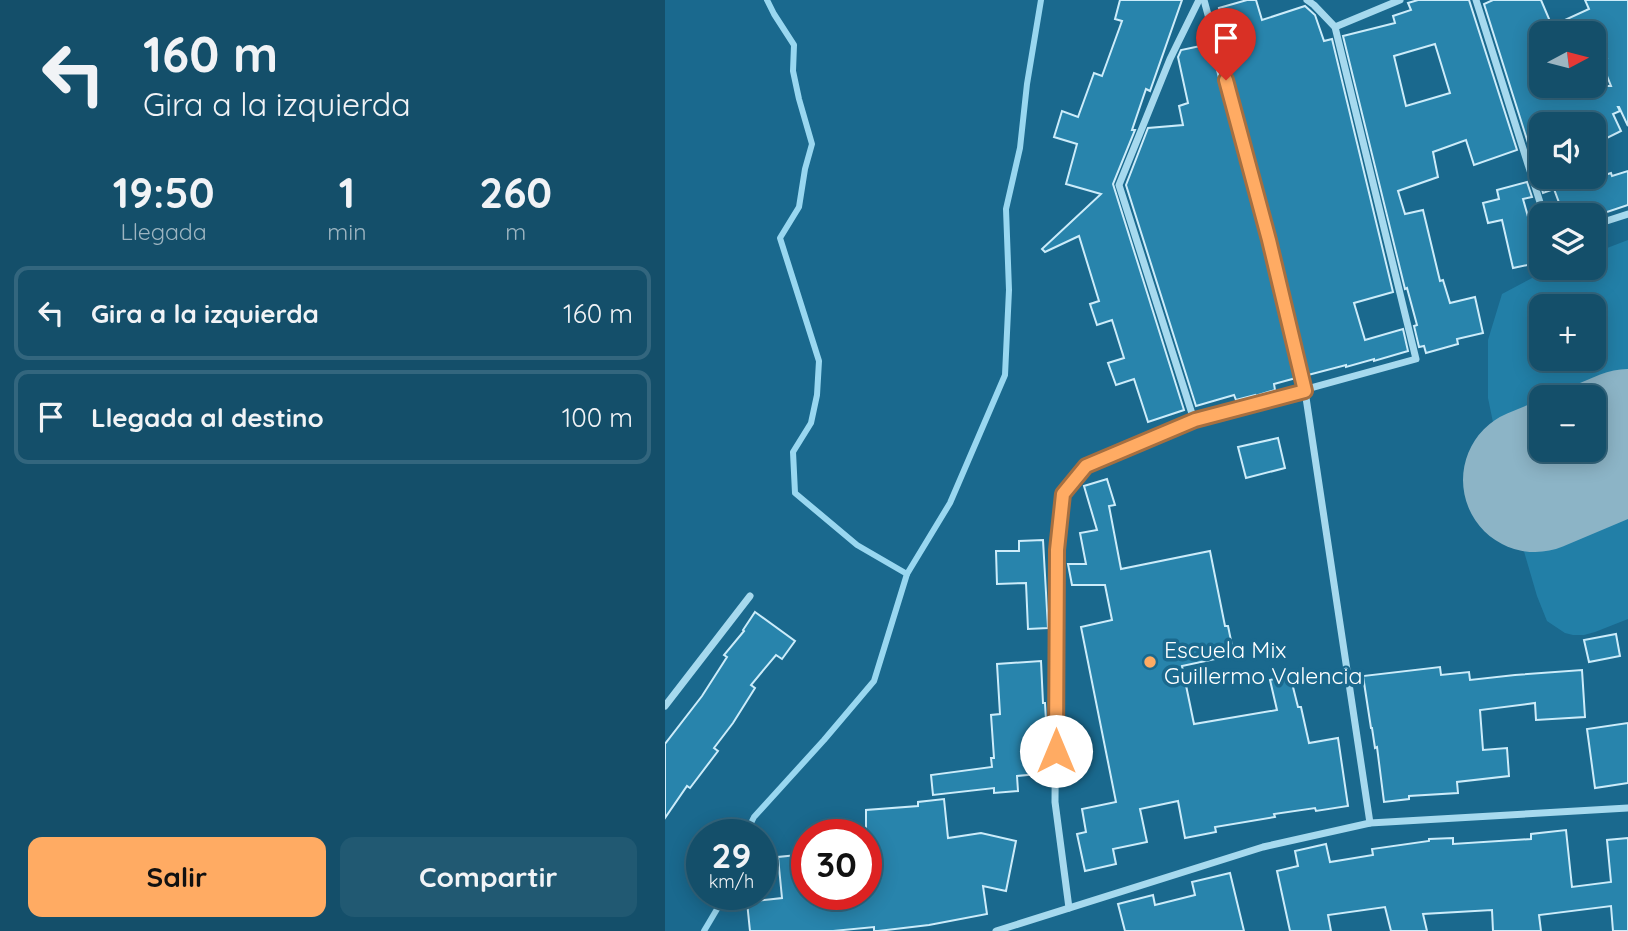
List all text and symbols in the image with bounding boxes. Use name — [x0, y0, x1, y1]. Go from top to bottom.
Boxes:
pin — [1196, 8, 1256, 80]
icon: arrive — [1207, 19, 1245, 57]
north arrow — [1529, 21, 1607, 98]
map controls — [1529, 21, 1606, 462]
text: 160 m — [143, 23, 278, 84]
icon: left — [28, 28, 119, 119]
text: Gira a la izquierda — [143, 84, 411, 124]
button: sound — [1529, 112, 1606, 189]
text: 19:50 — [113, 166, 214, 219]
text: 1 — [339, 166, 355, 219]
text: 260 — [479, 166, 552, 219]
button: layers — [1529, 203, 1606, 280]
text: Llegada — [121, 217, 207, 246]
text: min — [327, 217, 366, 246]
text: m — [505, 217, 526, 246]
icon: left — [32, 294, 70, 332]
button: + — [1529, 294, 1606, 371]
text: Gira a la izquierda — [91, 297, 319, 330]
text: 160 m — [563, 297, 633, 330]
button: − — [1529, 385, 1606, 462]
icon: arrive — [32, 398, 70, 436]
text: Llegada al destino — [91, 401, 324, 434]
text: 100 m — [562, 401, 633, 434]
place label: Escuela Mix Guillermo Valencia — [1164, 635, 1362, 690]
marker: Escuela Mix Guillermo Valencia — [1142, 654, 1158, 670]
position arrow — [1019, 714, 1093, 788]
speed limit sign: 30 — [791, 819, 882, 910]
text: 29 — [712, 833, 751, 877]
button: Salir — [28, 837, 326, 917]
button: Compartir — [340, 837, 637, 917]
text: km/h — [709, 870, 754, 893]

